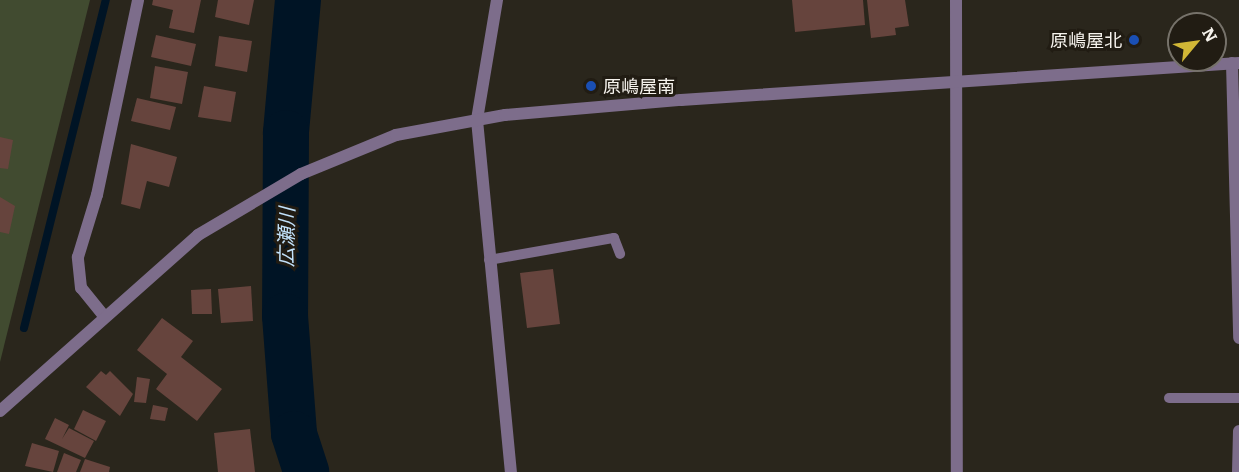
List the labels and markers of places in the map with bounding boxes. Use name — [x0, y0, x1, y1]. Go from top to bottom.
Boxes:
place label: 原嶋屋北 — [1050, 29, 1122, 51]
marker: 原嶋屋北 — [1127, 33, 1141, 47]
place label: 原嶋屋南 — [603, 75, 675, 97]
marker: 原嶋屋南 — [584, 79, 598, 93]

